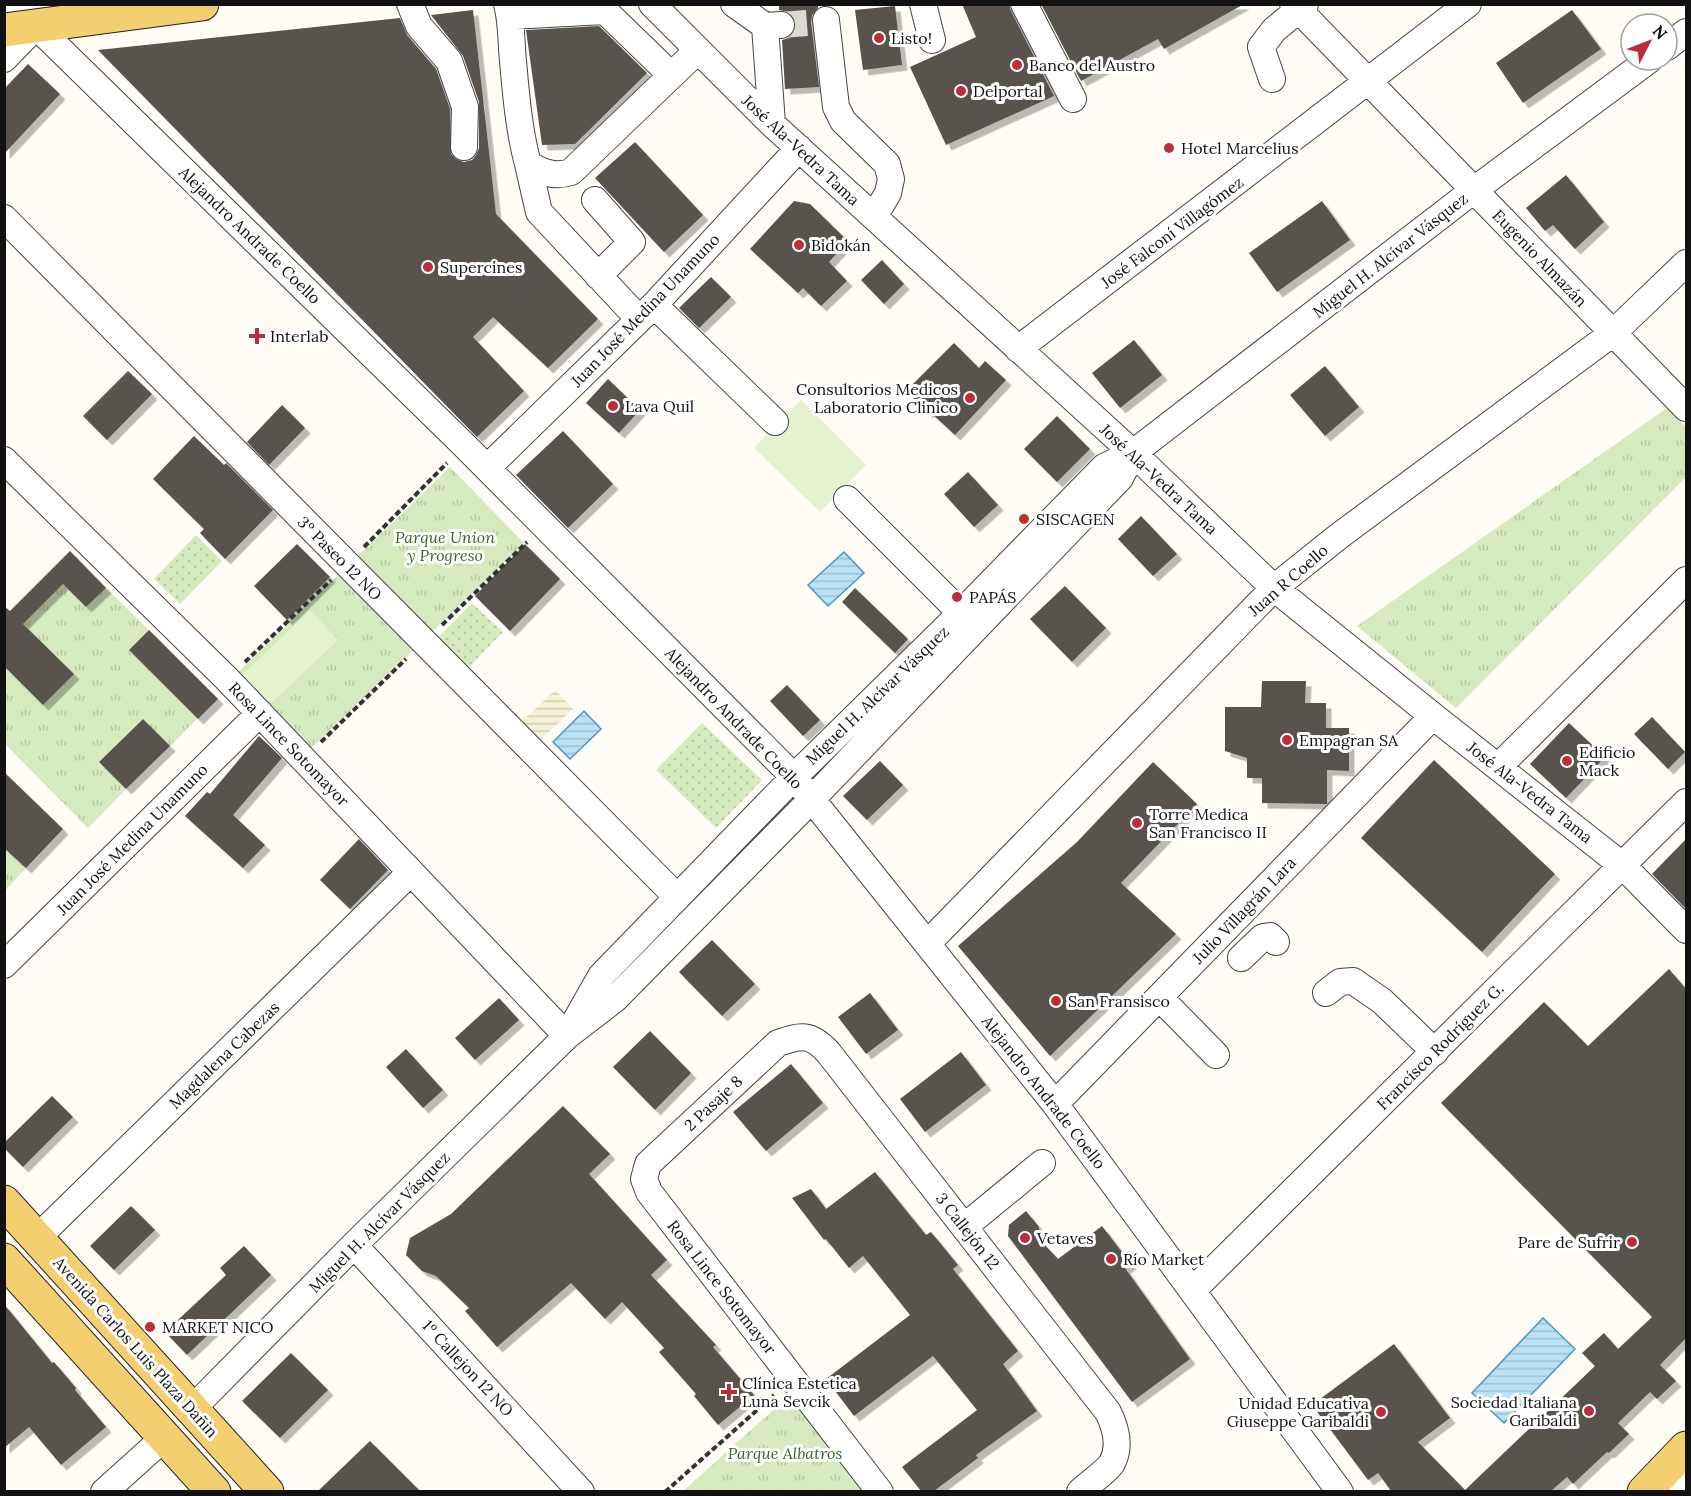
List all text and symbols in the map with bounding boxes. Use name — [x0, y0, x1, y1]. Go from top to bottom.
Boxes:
north arrow — [1619, 12, 1679, 72]
text: N — [1649, 21, 1672, 43]
place label: Listo! — [891, 28, 932, 48]
marker: Listo! — [872, 31, 886, 45]
place label: Banco del Austro — [1029, 55, 1155, 75]
marker: Banco del Austro — [1010, 58, 1024, 72]
place label: Delportal — [973, 81, 1043, 101]
marker: Delportal — [954, 84, 968, 98]
street label: José Ala-Vedra Tama — [737, 90, 864, 210]
place label: Hotel Marcelius — [1181, 138, 1299, 158]
marker: Hotel Marcelius — [1162, 141, 1176, 155]
street label: Alejandro Andrade Coello — [174, 161, 325, 308]
street label: José Falconí Villagómez — [1096, 172, 1247, 293]
street label: Miguel H. Alcívar Vásquez — [1308, 188, 1472, 322]
street label: Eugenio Almazán — [1488, 205, 1592, 311]
street label: Juan José Medina Unamuno — [566, 229, 724, 392]
place label: Bidokán — [811, 235, 871, 255]
marker: Bidokán — [792, 238, 806, 252]
place label: Supercines — [440, 257, 522, 277]
marker: Supercines — [421, 260, 435, 274]
place label: Interlab — [270, 326, 328, 346]
marker: Interlab — [248, 327, 266, 345]
place label: Consultorios Medicos Laboratorio Clinico — [796, 379, 958, 417]
marker: Consultorios Medicos Laboratorio Clinico — [963, 391, 977, 405]
place label: Lava Quil — [625, 396, 694, 416]
marker: Lava Quil — [606, 399, 620, 413]
street label: José Ala-Vedra Tama — [1095, 419, 1222, 539]
place label: SISCAGEN — [1036, 509, 1115, 529]
street label: 3º Paseo 12 NO — [294, 512, 386, 604]
marker: SISCAGEN — [1017, 512, 1031, 526]
park label: Parque Union y Progreso — [395, 527, 495, 565]
street label: Juan R Coello — [1243, 540, 1332, 621]
place label: PAPÁS — [969, 587, 1016, 607]
marker: PAPÁS — [950, 590, 964, 604]
street label: Miguel H. Alcívar Vásquez — [801, 621, 953, 769]
street label: Alejandro Andrade Coello — [660, 642, 807, 793]
street label: Rosa Lince Sotomayor — [225, 678, 354, 810]
place label: Empagran SA — [1299, 730, 1399, 750]
marker: Empagran SA — [1280, 733, 1294, 747]
street label: José Ala-Vedra Tama — [1463, 736, 1597, 847]
place label: Edificio Mack — [1579, 742, 1635, 780]
marker: Edificio Mack — [1560, 754, 1574, 768]
street label: Juan José Medina Unamuno — [52, 759, 212, 919]
place label: Torre Medica San Francisco II — [1149, 804, 1267, 842]
marker: Torre Medica San Francisco II — [1130, 816, 1144, 830]
street label: Julio Villagrán Lara — [1187, 853, 1300, 968]
street label: Francísco Rodríguez G. — [1372, 978, 1508, 1114]
place label: San Fransisco — [1068, 991, 1170, 1011]
marker: San Fransisco — [1049, 994, 1063, 1008]
street label: Magdalena Cabezas — [165, 997, 283, 1113]
street label: Alejandro Andrade Coello — [977, 1010, 1110, 1173]
street label: 2 Pasaje 8 — [680, 1071, 746, 1135]
street label: Miguel H. Alcívar Vásquez — [304, 1147, 454, 1297]
street label: 3 Callejón 12 — [932, 1189, 1004, 1273]
street label: Rosa Lince Sotomayor — [663, 1216, 781, 1358]
place label: Vetaves — [1036, 1228, 1094, 1248]
marker: Vetaves — [1018, 1231, 1032, 1245]
place label: Pare de Sufrir — [1518, 1232, 1620, 1252]
marker: Pare de Sufrir — [1625, 1235, 1639, 1249]
place label: Río Market — [1123, 1249, 1205, 1269]
street label: Avenida Carlos Luis Plaza Dañin — [49, 1252, 223, 1442]
marker: Río Market — [1104, 1252, 1118, 1266]
street label: 1º Callejon 12 NO — [418, 1316, 518, 1420]
place label: MARKET NICO — [162, 1317, 273, 1337]
marker: MARKET NICO — [143, 1320, 157, 1334]
place label: Clínica Estetica Luna Sevcik — [742, 1373, 857, 1411]
marker: Clínica Estetica Luna Sevcik — [720, 1383, 738, 1401]
place label: Sociedad Italiana Garibaldi — [1451, 1392, 1577, 1430]
place label: Unidad Educativa Giuseppe Garibaldi — [1227, 1393, 1369, 1431]
marker: Sociedad Italiana Garibaldi — [1582, 1404, 1596, 1418]
marker: Unidad Educativa Giuseppe Garibaldi — [1374, 1405, 1388, 1419]
park label: Parque Albatros — [728, 1443, 842, 1463]

